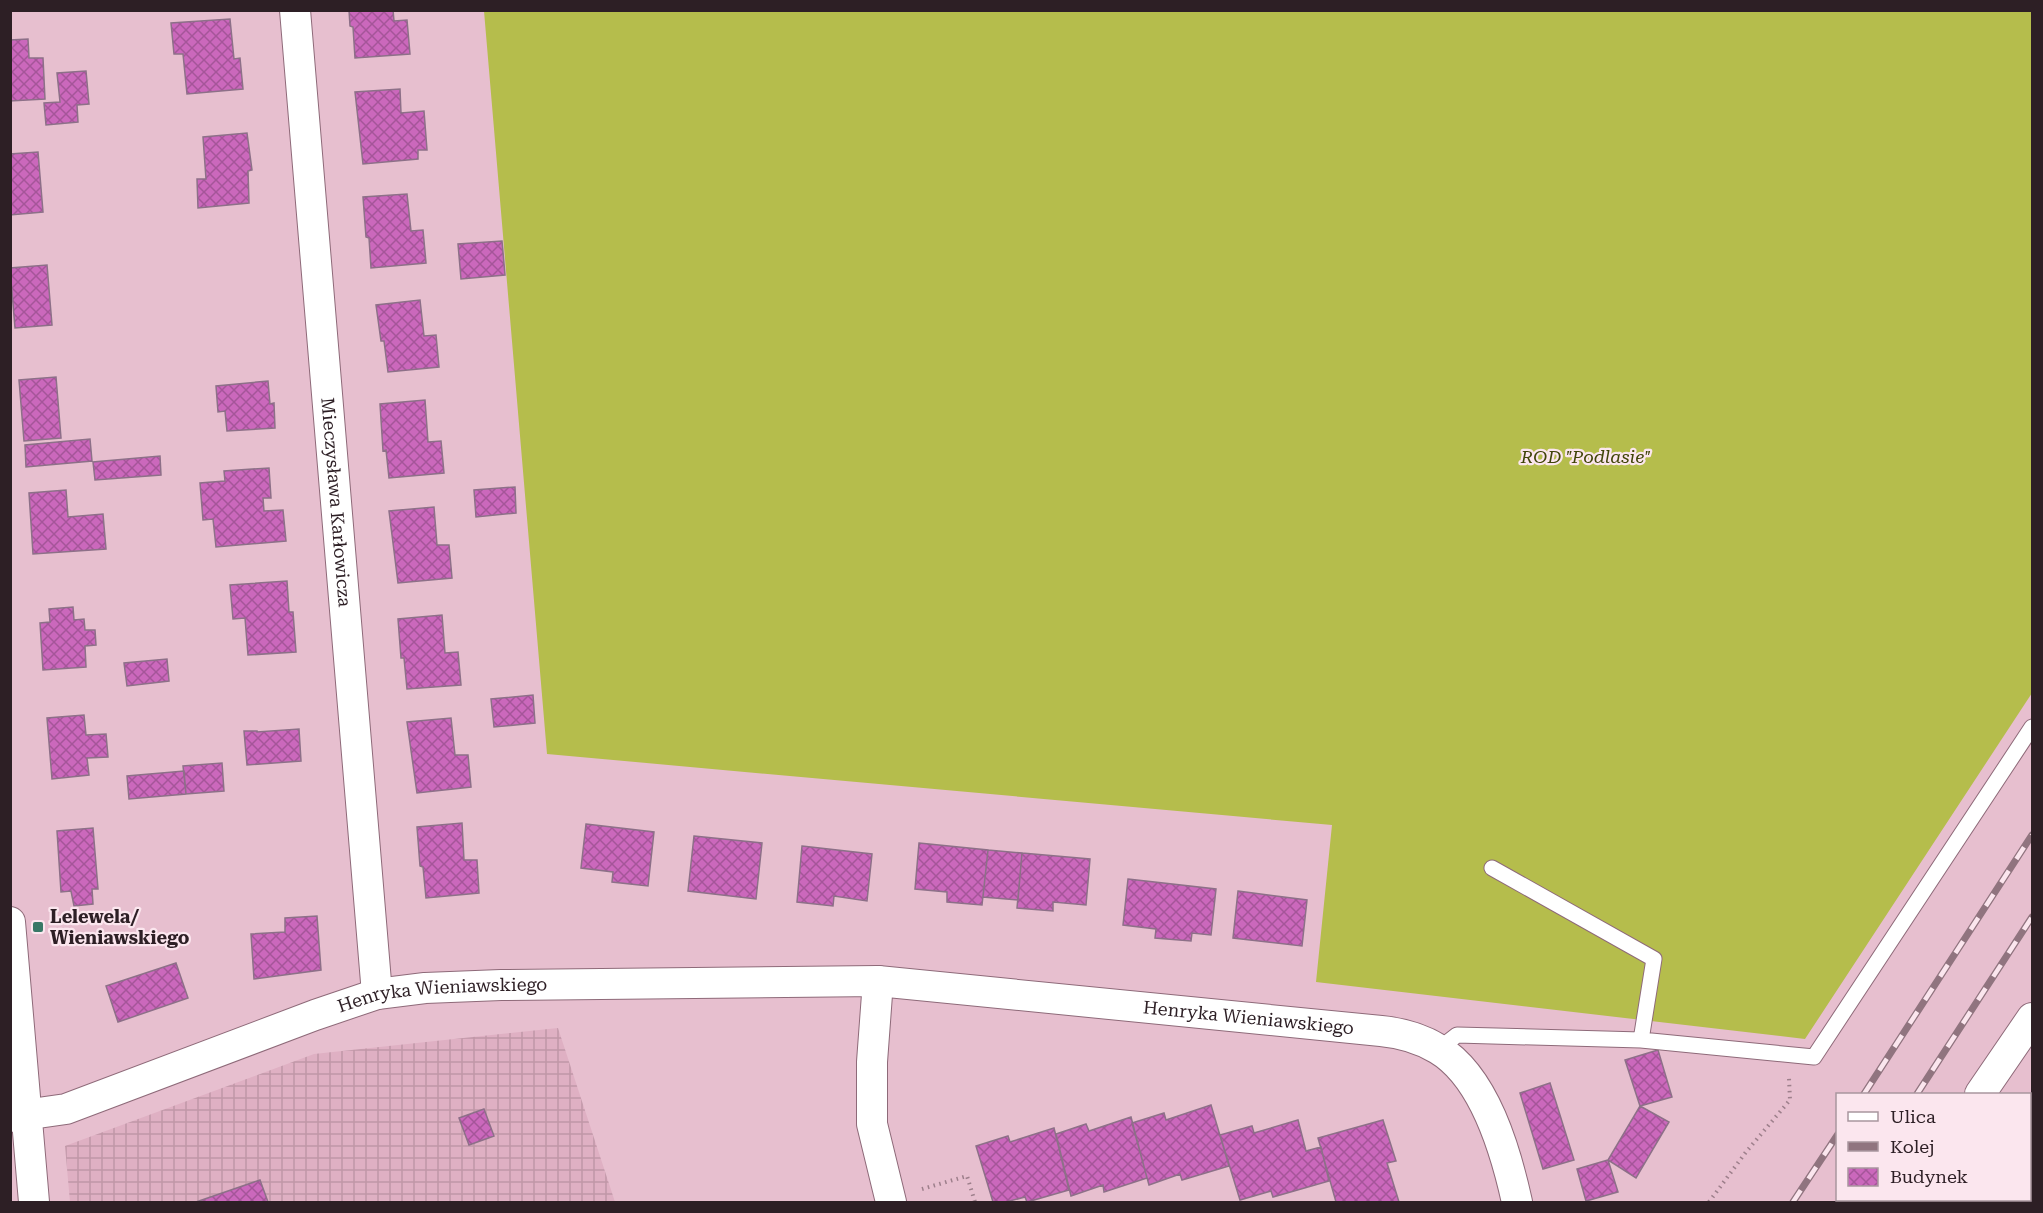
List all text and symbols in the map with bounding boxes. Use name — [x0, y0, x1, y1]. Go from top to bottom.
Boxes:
street label: Mieczysława Karłowicza — [317, 397, 356, 608]
park label: ROD "Podlasie" — [1520, 446, 1651, 467]
place label: Lelewela/ Wieniawskiego — [50, 906, 190, 948]
marker: Lelewela/ Wieniawskiego — [31, 920, 45, 934]
street label: Henryka Wieniawskiego — [335, 974, 547, 1017]
street label: Henryka Wieniawskiego — [1142, 996, 1355, 1038]
legend — [1836, 1093, 2031, 1201]
text: Ulica — [1890, 1106, 1936, 1127]
text: Kolej — [1890, 1136, 1935, 1157]
text: Budynek — [1890, 1166, 1968, 1187]

